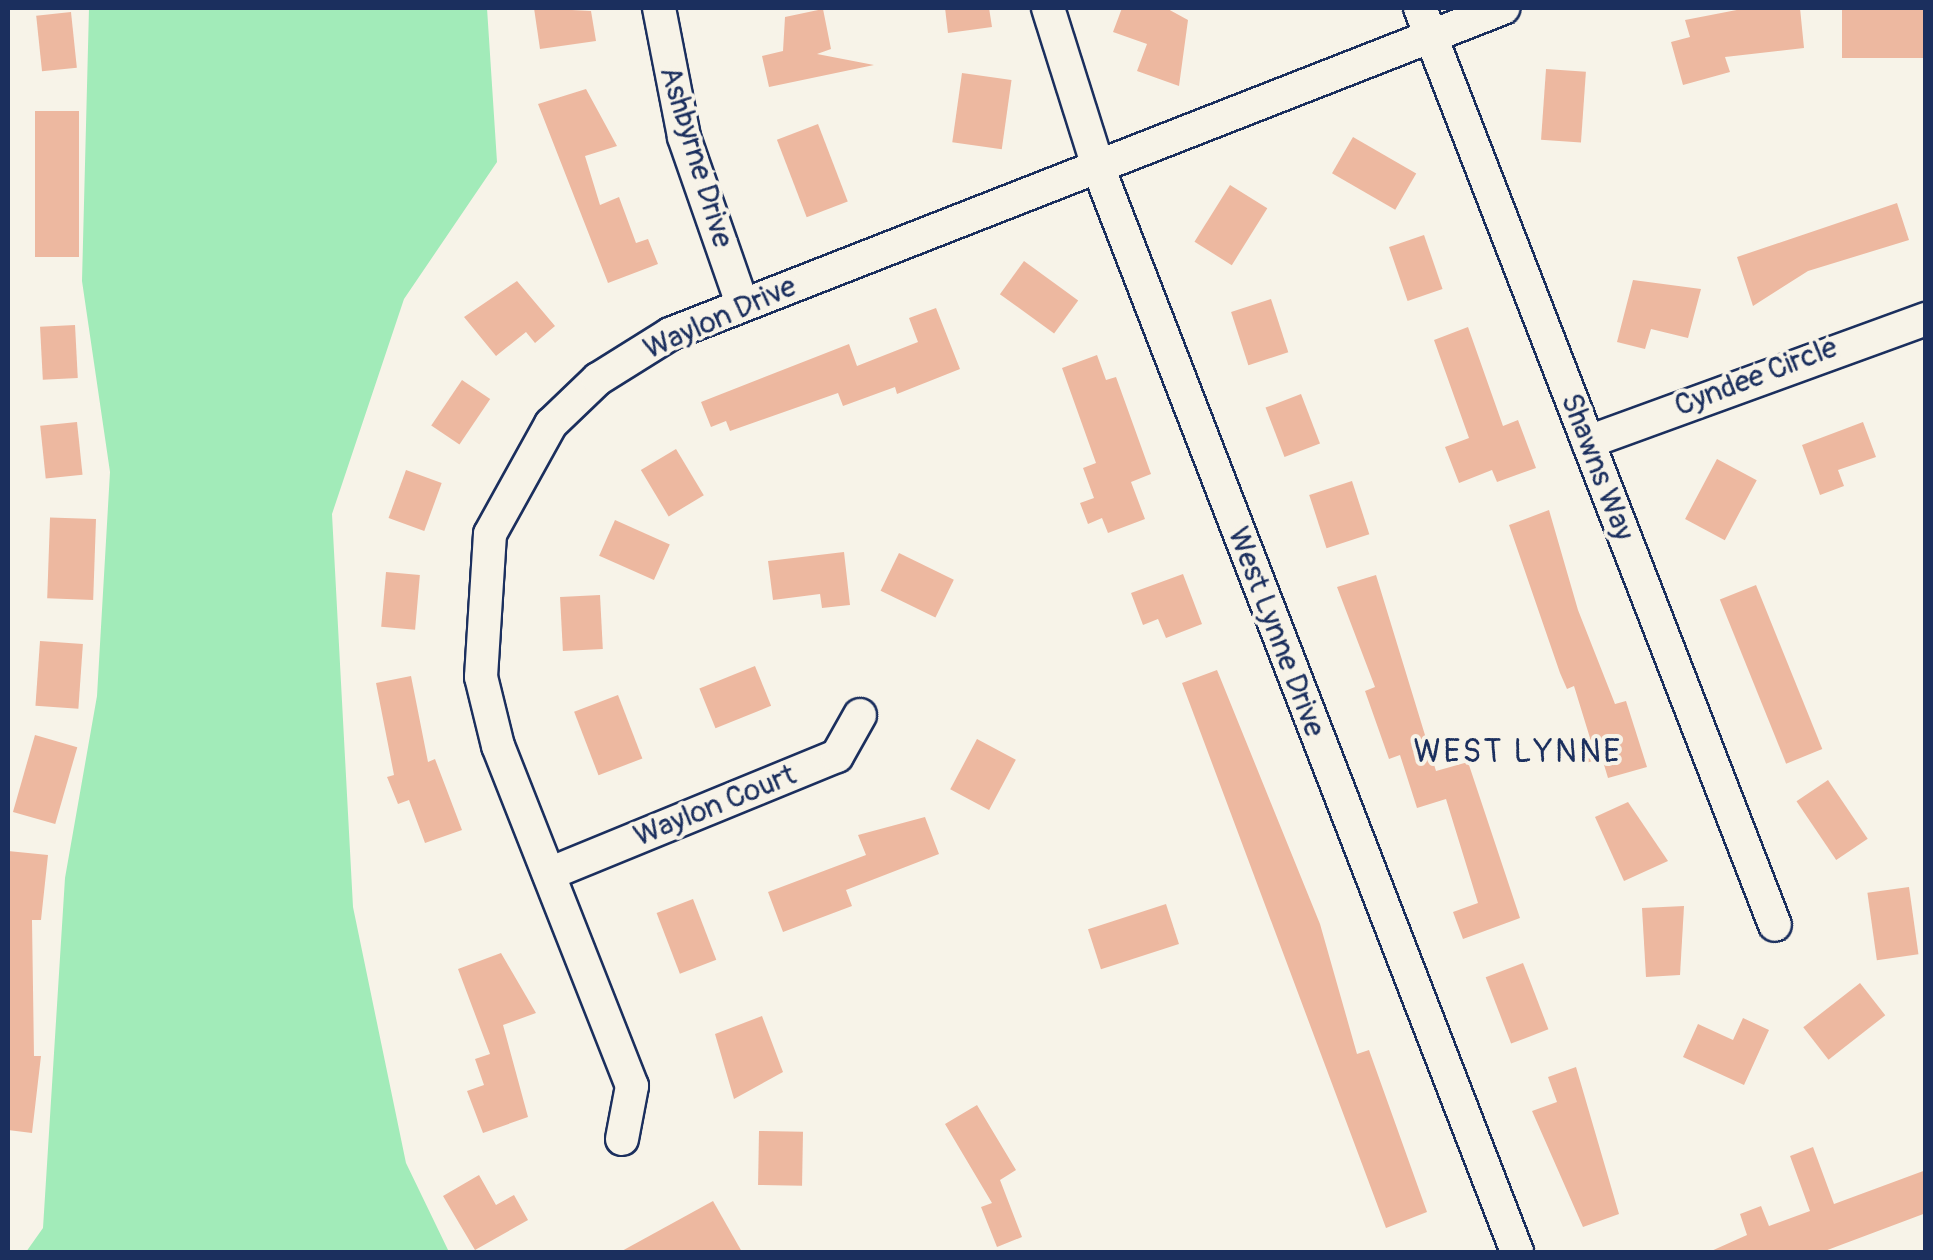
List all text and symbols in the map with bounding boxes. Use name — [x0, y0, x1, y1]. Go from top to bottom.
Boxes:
street label: Ashbyrne Drive — [651, 62, 741, 252]
street label: Waylon Drive — [638, 268, 802, 368]
street label: Cyndee Circle — [1670, 330, 1842, 424]
street label: Shawns Way — [1553, 388, 1641, 546]
street label: West Lynne Drive — [1220, 522, 1332, 742]
district label: WEST LYNNE — [1414, 733, 1622, 771]
street label: Waylon Court — [629, 757, 801, 855]

